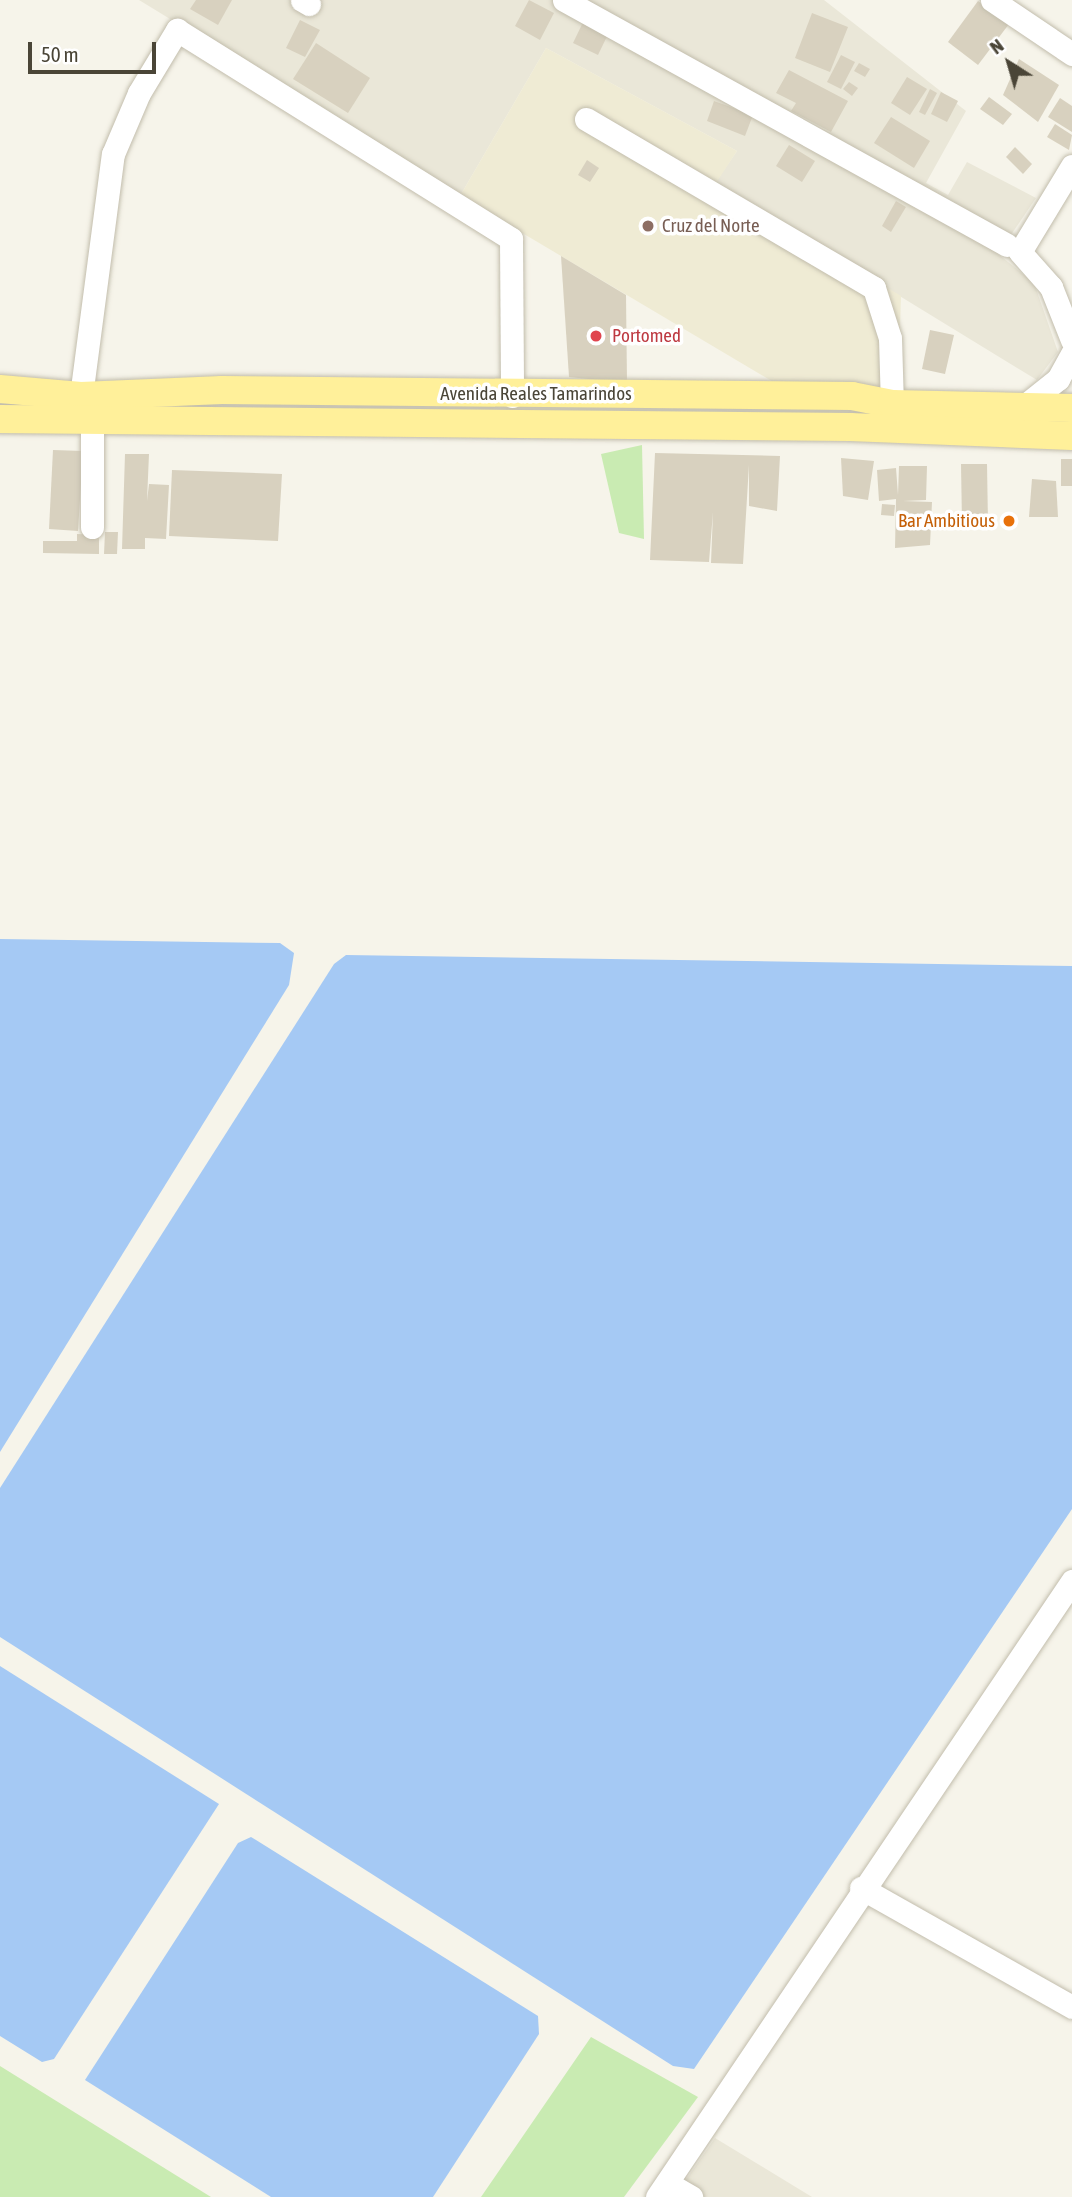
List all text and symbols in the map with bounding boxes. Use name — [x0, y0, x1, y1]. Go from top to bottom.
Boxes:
scale bar — [32, 28, 159, 72]
north arrow — [974, 28, 1044, 98]
text: N — [985, 34, 1007, 58]
text: 50 m — [41, 42, 79, 66]
place label: Cruz del Norte — [662, 215, 760, 237]
marker: Cruz del Norte — [640, 218, 656, 234]
place label: Portomed — [612, 325, 681, 347]
marker: Portomed — [586, 326, 606, 346]
street label: Avenida Reales Tamarindos — [440, 383, 632, 405]
place label: Bar Ambitious — [898, 510, 995, 532]
marker: Bar Ambitious — [1001, 513, 1017, 529]

